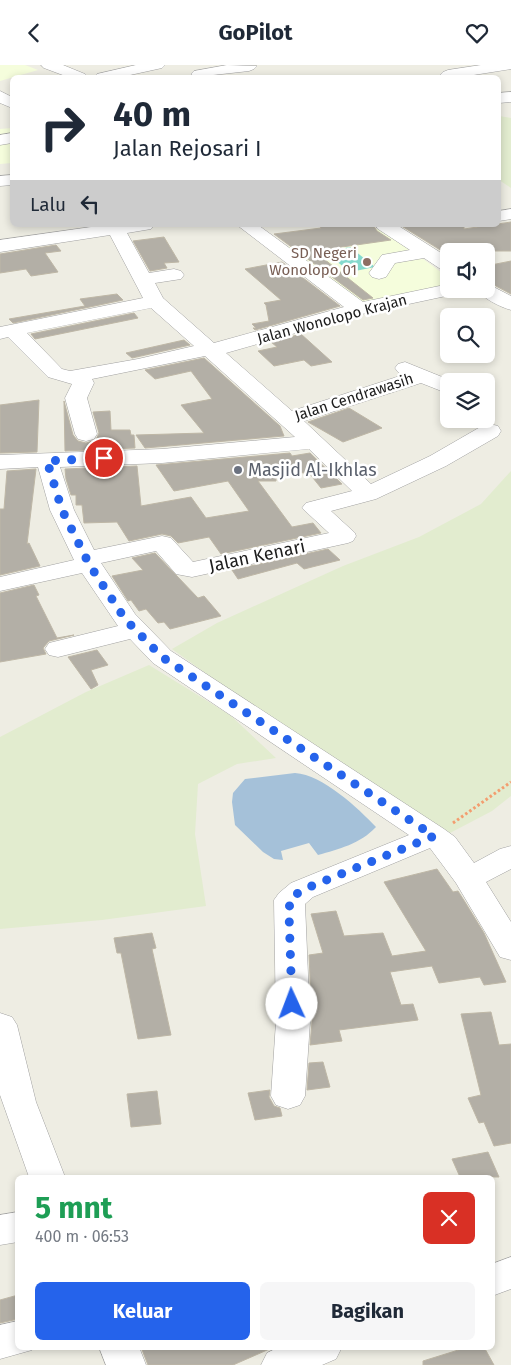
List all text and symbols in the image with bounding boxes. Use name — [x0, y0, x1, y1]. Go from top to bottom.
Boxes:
icon: back — [20, 19, 48, 47]
text: GoPilot — [218, 19, 293, 46]
icon: heart — [463, 19, 491, 47]
text: 40 m — [113, 93, 191, 135]
icon: right — [30, 95, 95, 160]
text: Jalan Rejosari I — [113, 135, 262, 162]
icon: left — [76, 190, 104, 218]
text: Lalu — [30, 193, 66, 216]
map controls — [440, 243, 495, 428]
button: sound — [440, 243, 495, 298]
place label: SD Negeri Wonolopo 01 — [269, 244, 357, 279]
marker: SD Negeri Wonolopo 01 — [361, 256, 373, 268]
street label: Jalan Wonolopo Krajan — [255, 290, 409, 348]
button: search — [440, 308, 495, 363]
street label: Jalan Cendrawasih — [292, 369, 416, 425]
button: layers — [440, 373, 495, 428]
pin — [83, 437, 125, 479]
icon: arrive — [90, 444, 118, 472]
place label: Masjid Al-Ikhlas — [248, 459, 377, 481]
marker: Masjid Al-Ikhlas — [232, 464, 244, 476]
street label: Jalan Kenari — [207, 535, 307, 577]
position arrow — [265, 977, 317, 1029]
text: 5 mnt — [35, 1190, 112, 1226]
button: close — [423, 1192, 475, 1244]
text: 400 m · 06:53 — [35, 1227, 129, 1246]
button: Keluar — [35, 1282, 250, 1340]
button: Bagikan — [260, 1282, 475, 1340]

